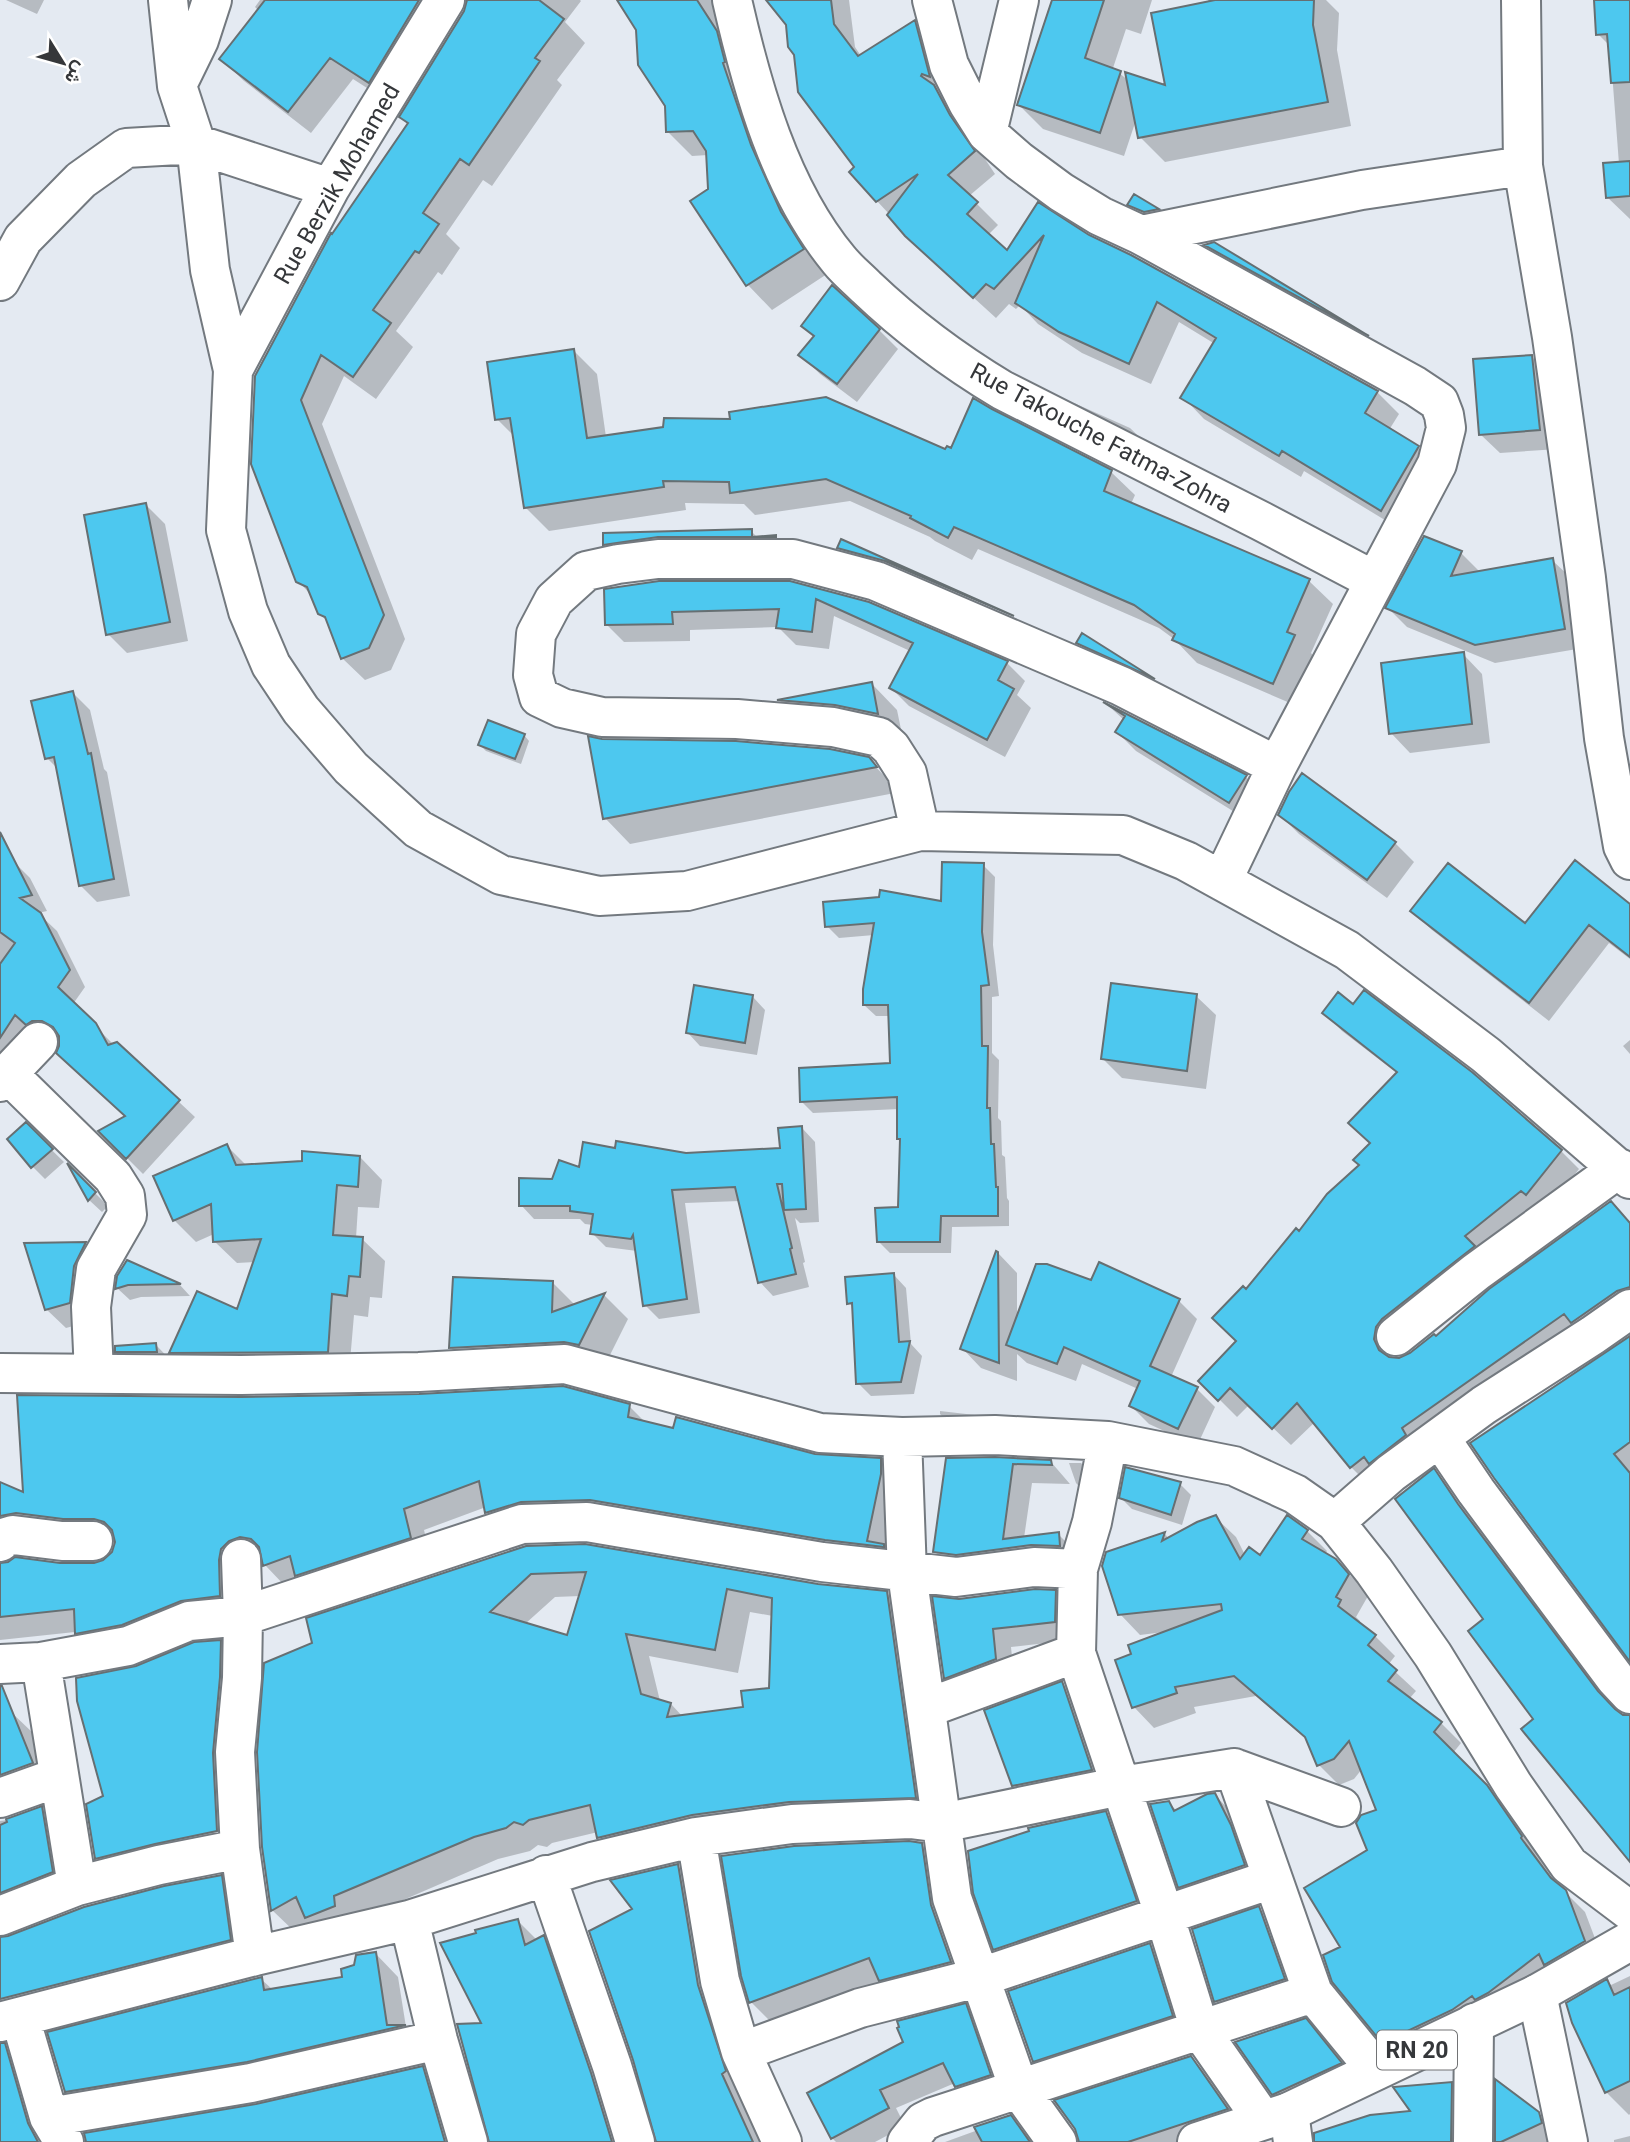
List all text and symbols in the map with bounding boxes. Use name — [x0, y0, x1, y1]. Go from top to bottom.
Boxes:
north arrow — [28, 28, 98, 98]
text: ش — [60, 57, 92, 89]
street label: Rue Berzik Mohamed — [268, 79, 406, 289]
street label: Rue Takouche Fatma-Zohra — [965, 357, 1237, 519]
road number: RN 20 — [1377, 2030, 1457, 2070]

